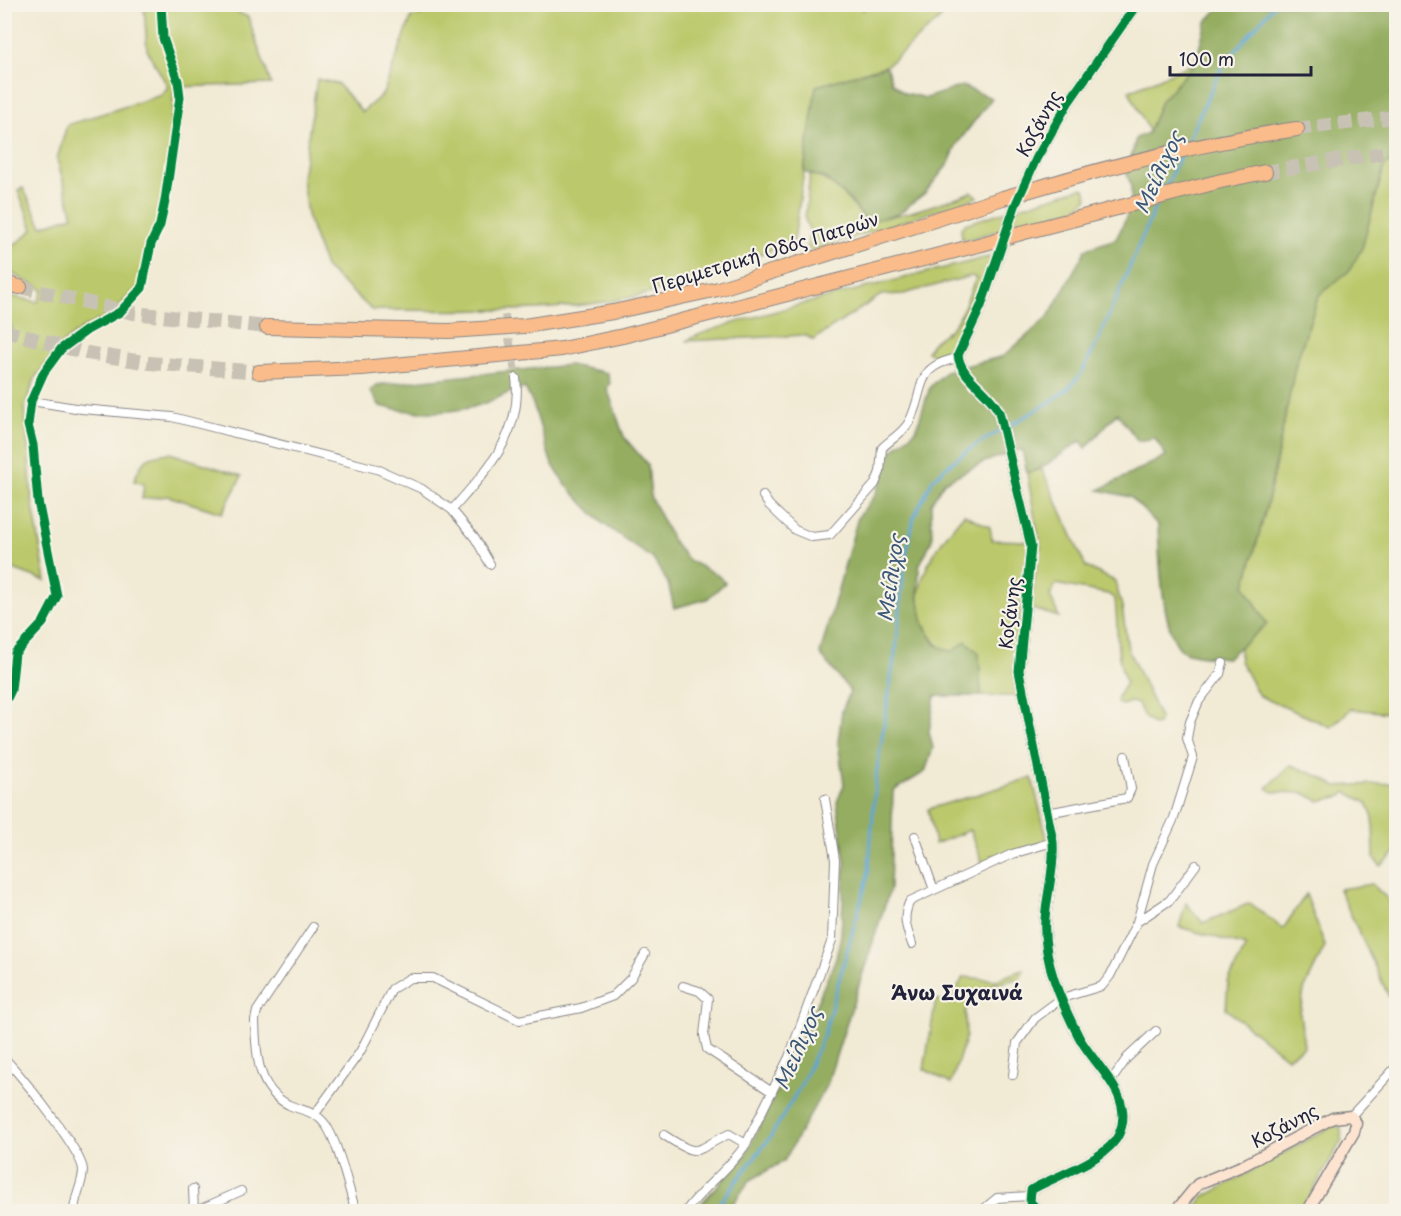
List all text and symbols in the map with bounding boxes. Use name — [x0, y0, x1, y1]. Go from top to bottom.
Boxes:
scale bar — [1170, 39, 1311, 77]
text: 100 m — [1179, 45, 1234, 72]
street label: Κοζάνης — [1009, 85, 1067, 161]
water label: Μείλιχος — [1126, 124, 1191, 218]
street label: Περιμετρική Οδός Πατρών — [648, 204, 882, 300]
water label: Μείλιχος — [869, 531, 911, 624]
street label: Κοζάνης — [991, 575, 1027, 651]
district label: Άνω Συχαινά — [891, 977, 1023, 1007]
water label: Μείλιχος — [765, 1000, 829, 1094]
street label: Κοζάνης — [1246, 1096, 1322, 1154]

